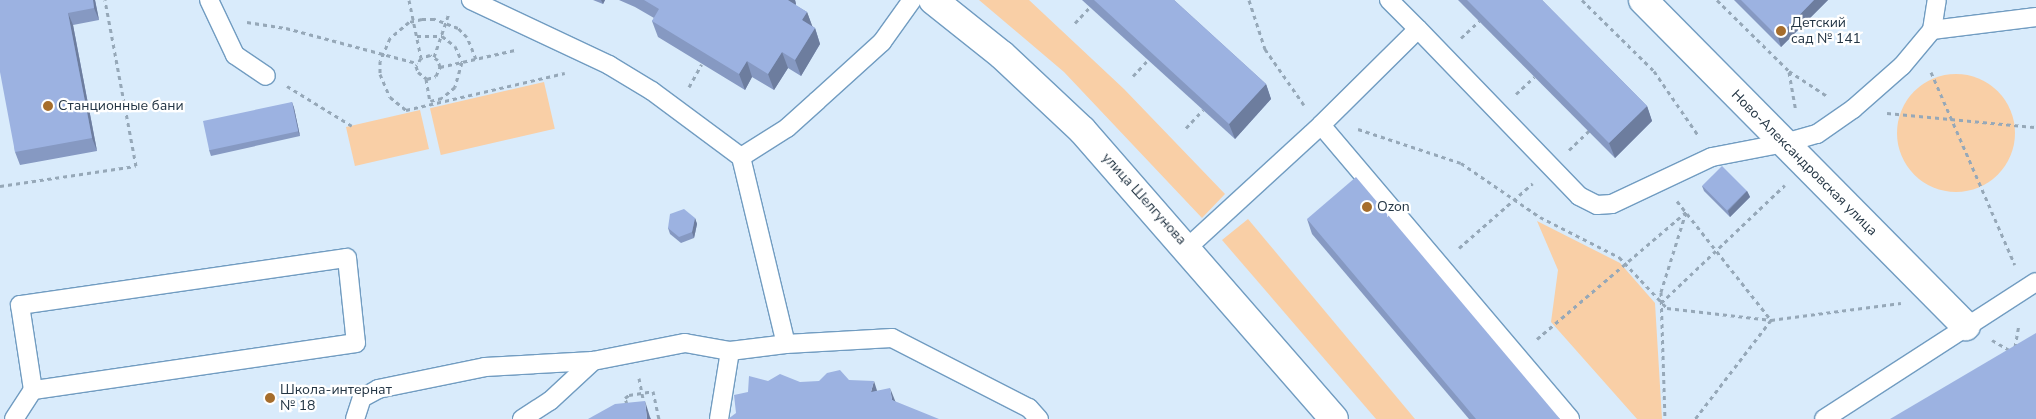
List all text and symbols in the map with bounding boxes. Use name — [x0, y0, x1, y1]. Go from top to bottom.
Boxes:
place label: Детский сад № 141 — [1791, 15, 1861, 48]
marker: Детский сад № 141 — [1775, 25, 1787, 37]
street label: Ново-Александровская улица — [1728, 87, 1880, 239]
place label: Станционные бани — [58, 98, 184, 114]
marker: Станционные бани — [42, 100, 54, 112]
street label: улица Шелгунова — [1098, 150, 1190, 248]
place label: Ozon — [1377, 199, 1410, 215]
marker: Ozon — [1361, 201, 1373, 213]
place label: Школа-интернат № 18 — [280, 382, 392, 414]
marker: Школа-интернат № 18 — [264, 392, 276, 404]

